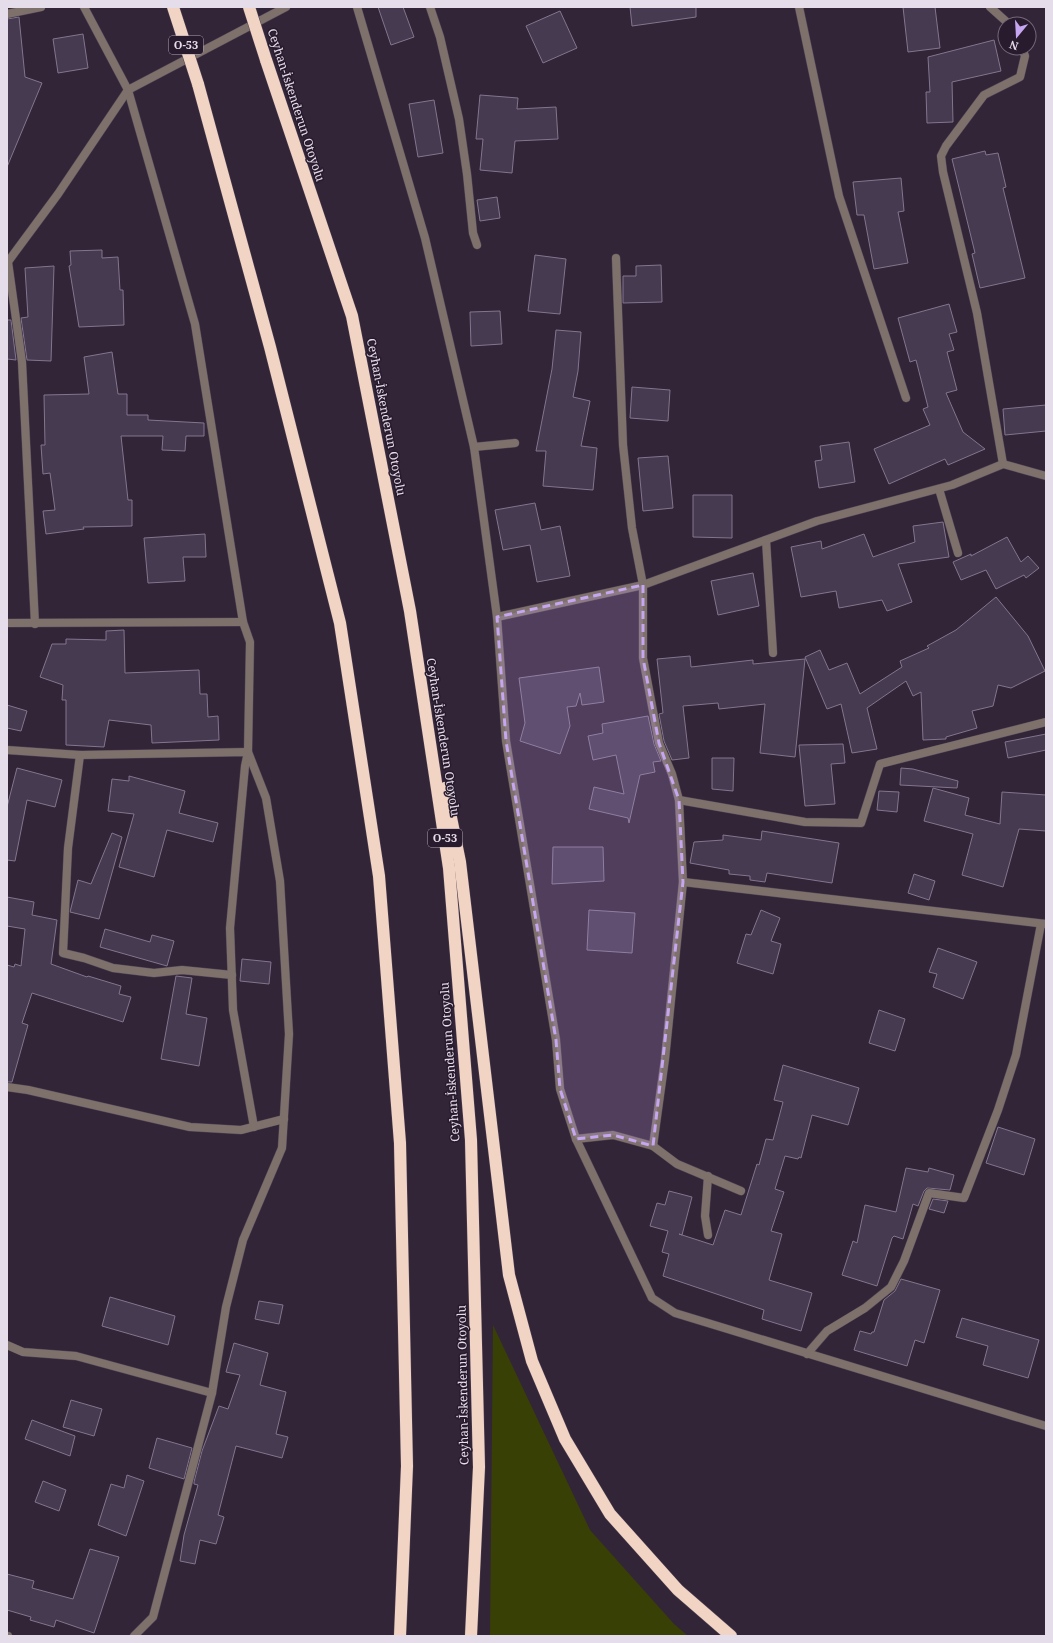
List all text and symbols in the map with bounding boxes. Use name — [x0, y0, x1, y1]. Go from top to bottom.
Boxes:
north arrow — [997, 16, 1037, 56]
street label: Ceyhan-İskenderun Otoyolu — [264, 26, 329, 184]
road number: O-53 — [169, 36, 203, 54]
text: N — [1007, 37, 1020, 54]
street label: Ceyhan-İskenderun Otoyolu — [363, 337, 410, 497]
street label: Ceyhan-İskenderun Otoyolu — [423, 657, 464, 818]
road number: O-53 — [428, 829, 462, 847]
street label: Ceyhan-İskenderun Otoyolu — [435, 981, 464, 1142]
street label: Ceyhan-İskenderun Otoyolu — [453, 1305, 472, 1465]

